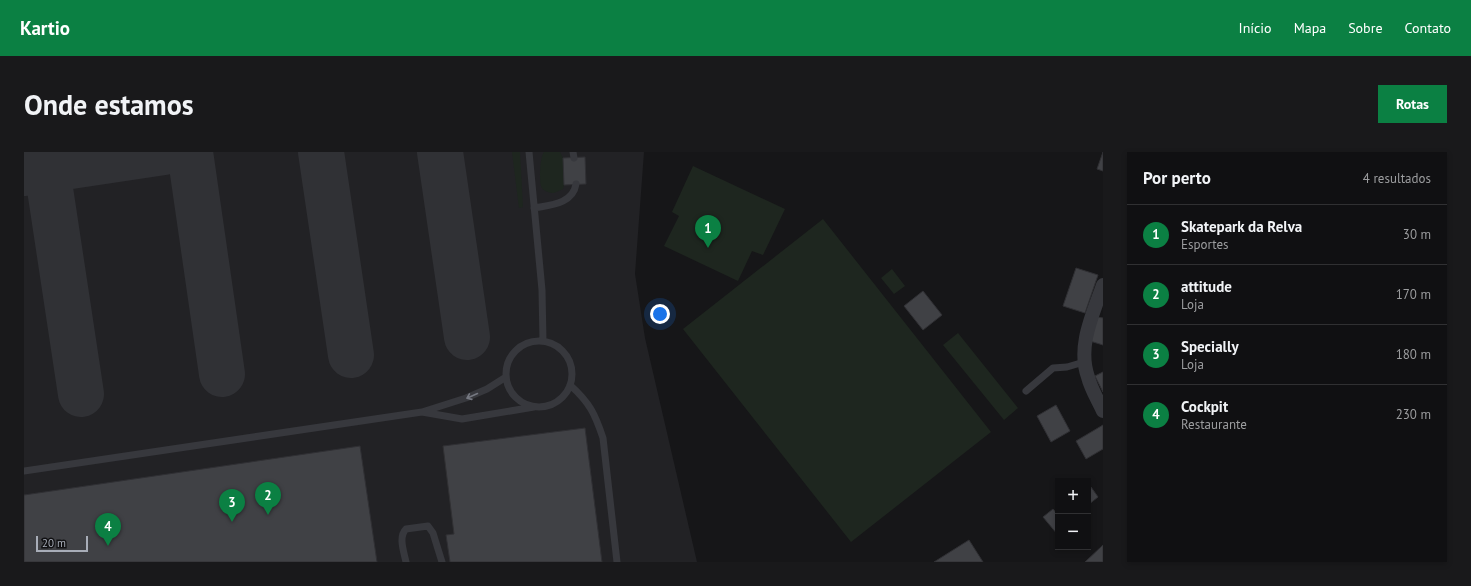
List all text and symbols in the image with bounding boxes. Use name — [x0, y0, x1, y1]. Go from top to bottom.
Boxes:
text: Kartio — [20, 16, 70, 40]
text: Início — [1239, 19, 1272, 37]
text: Mapa — [1294, 19, 1326, 37]
text: Sobre — [1348, 19, 1383, 37]
text: Contato — [1405, 19, 1451, 37]
button: Rotas — [1378, 85, 1447, 123]
text: Onde estamos — [24, 86, 194, 123]
text: Por perto — [1143, 167, 1211, 189]
text: 4 resultados — [1363, 170, 1431, 187]
pin: 1 — [695, 215, 721, 248]
text: Skatepark da Relva — [1181, 217, 1302, 236]
text: 1 — [1152, 226, 1160, 243]
text: 30 m — [1403, 226, 1431, 243]
text: Esportes — [1181, 236, 1229, 253]
text: attitude — [1181, 277, 1232, 296]
text: 2 — [1152, 286, 1160, 303]
text: 170 m — [1396, 286, 1431, 303]
text: Loja — [1181, 296, 1204, 313]
your location — [650, 304, 670, 324]
text: Specially — [1181, 337, 1239, 356]
text: 3 — [1152, 346, 1160, 363]
text: 180 m — [1396, 346, 1431, 363]
text: Loja — [1181, 356, 1204, 373]
one-way arrow — [466, 393, 478, 400]
text: Cockpit — [1181, 397, 1228, 416]
text: 4 — [1152, 406, 1160, 423]
text: 230 m — [1396, 406, 1431, 423]
text: Restaurante — [1181, 416, 1247, 433]
map controls — [1055, 478, 1091, 550]
button: + — [1055, 478, 1091, 514]
pin: 2 — [255, 482, 281, 515]
pin: 3 — [219, 489, 245, 522]
pin: 4 — [95, 513, 121, 546]
button: − — [1055, 514, 1091, 550]
scale bar — [36, 534, 88, 553]
text: 20 m — [42, 536, 66, 550]

